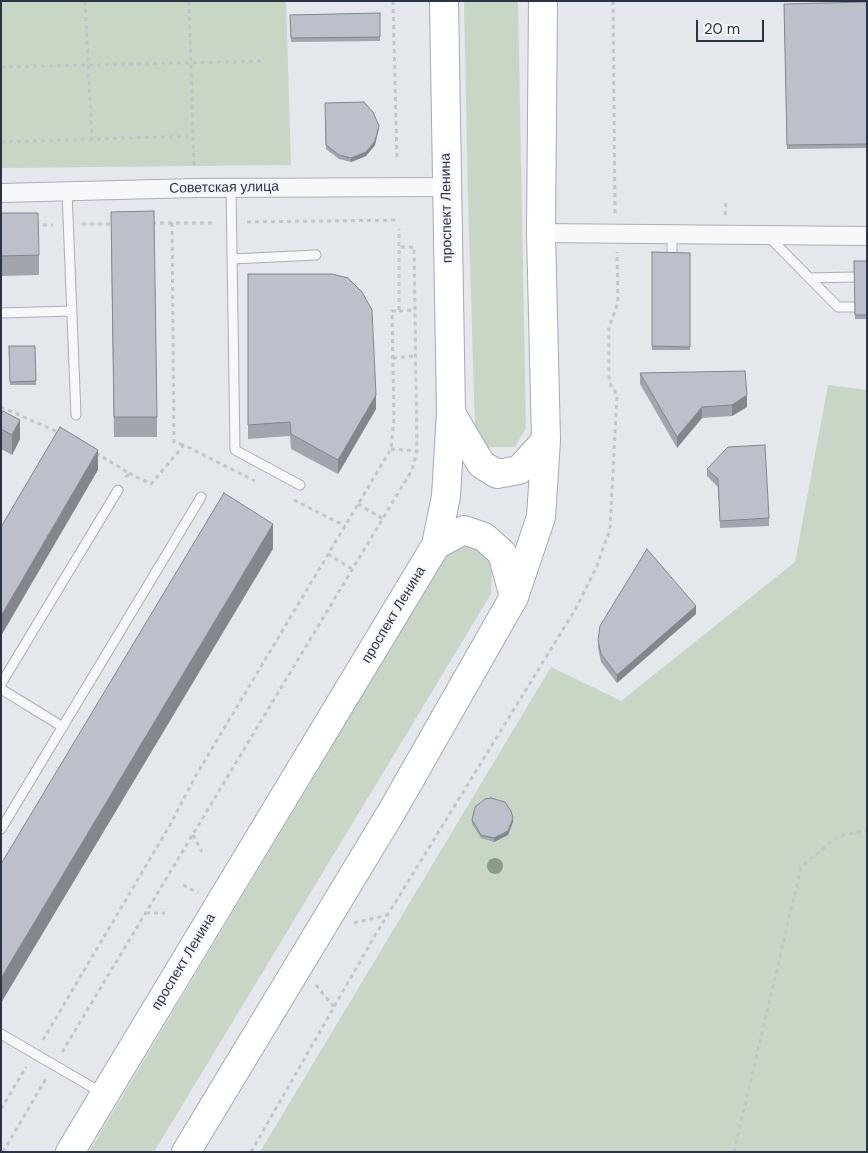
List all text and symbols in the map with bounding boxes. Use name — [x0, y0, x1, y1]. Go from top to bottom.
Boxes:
scale bar — [698, 10, 766, 42]
text: 20 m — [704, 19, 740, 39]
street label: проспект Ленина — [438, 153, 456, 263]
street label: Советская улица — [169, 179, 279, 197]
street label: проспект Ленина — [358, 564, 430, 666]
street label: проспект Ленина — [148, 911, 220, 1013]

